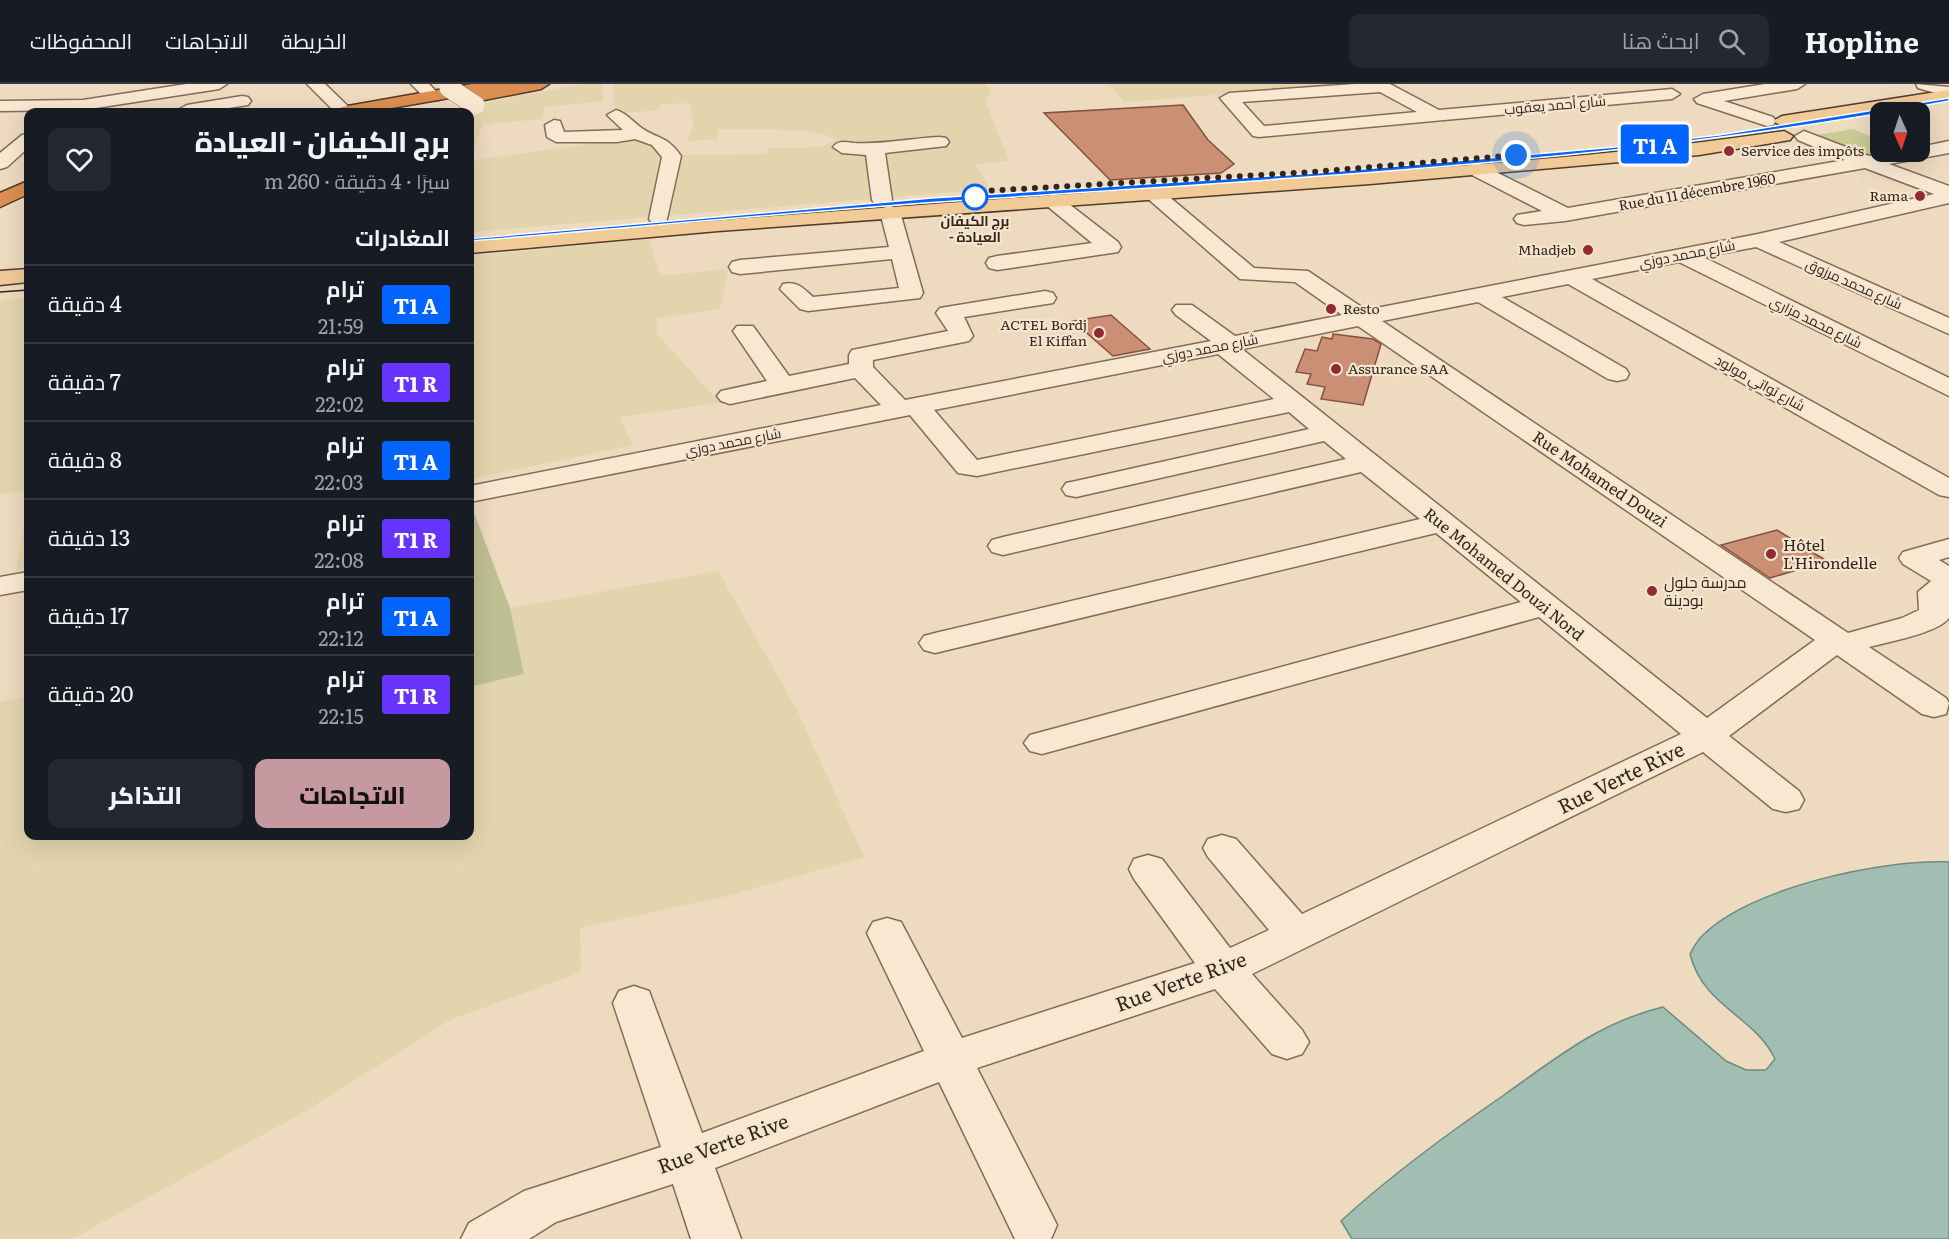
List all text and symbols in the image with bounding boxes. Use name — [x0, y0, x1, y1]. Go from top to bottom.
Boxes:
search box — [1349, 14, 1769, 68]
text: Hopline — [1805, 20, 1919, 62]
text: ابحث هنا — [1622, 23, 1700, 56]
text: المحفوظات — [30, 24, 132, 55]
text: الاتجاهات — [165, 24, 248, 55]
text: الخريطة — [281, 24, 347, 55]
icon: search — [1715, 25, 1748, 58]
street label: شارع أحمد يعقوب — [1503, 90, 1607, 118]
north arrow — [1870, 102, 1930, 162]
map controls — [1870, 102, 1930, 162]
text: برج الكيفان - العيادة — [195, 119, 450, 161]
line badge: T1 A — [1613, 124, 1697, 164]
button: heart — [48, 128, 111, 191]
text: T1 A — [1633, 129, 1677, 160]
your location — [1501, 140, 1531, 170]
place label: Service des impôts — [1741, 140, 1864, 160]
marker: Service des impôts — [1722, 144, 1736, 158]
text: سيرًا · 4 دقيقة · 260 m — [264, 165, 450, 195]
street label: Rue du 11 décembre 1960 — [1617, 167, 1777, 215]
marker: برج الكيفان - العيادة — [962, 184, 988, 210]
place label: Rama — [1870, 185, 1908, 205]
marker: Rama — [1913, 189, 1927, 203]
place label: برج الكيفان - العيادة — [940, 210, 1010, 246]
text: المغادرات — [355, 220, 450, 253]
street label: شارع محمد دوزي — [1637, 234, 1737, 275]
place label: Mhadjeb — [1518, 239, 1576, 259]
marker: Mhadjeb — [1581, 243, 1595, 257]
street label: شارع محمد مرزوق — [1803, 253, 1906, 313]
text: ترام — [326, 271, 364, 304]
text: 4 دقيقة — [48, 286, 122, 319]
text: T1 A — [394, 289, 438, 320]
street label: شارع محمد مزاري — [1766, 290, 1866, 355]
place label: Resto — [1343, 298, 1380, 318]
marker: Resto — [1324, 302, 1338, 316]
text: 21:59 — [318, 310, 364, 340]
place label: ACTEL Bordj El Kiffan — [1000, 314, 1087, 350]
marker: ACTEL Bordj El Kiffan — [1092, 326, 1106, 340]
street label: شارع محمد دوزي — [1160, 328, 1260, 369]
text: ترام — [326, 349, 364, 382]
street label: شارع تواتي مولود — [1710, 349, 1809, 418]
place label: Assurance SAA — [1348, 358, 1449, 378]
marker: Assurance SAA — [1329, 362, 1343, 376]
text: 7 دقيقة — [48, 364, 121, 397]
text: T1 R — [394, 367, 438, 398]
text: 22:02 — [315, 388, 364, 418]
street label: شارع محمد دوزي — [683, 422, 783, 463]
street label: Rue Mohamed Douzi — [1528, 424, 1673, 532]
text: ترام — [326, 427, 364, 460]
text: 8 دقيقة — [48, 442, 122, 475]
text: T1 A — [394, 445, 438, 476]
text: 22:03 — [314, 466, 364, 496]
street label: Rue Mohamed Douzi Nord — [1419, 501, 1590, 646]
text: ترام — [326, 505, 364, 538]
text: 13 دقيقة — [48, 520, 131, 553]
text: T1 R — [394, 523, 438, 554]
place label: Hôtel L'Hirondelle — [1783, 532, 1877, 574]
text: 22:08 — [314, 544, 364, 574]
marker: Hôtel L'Hirondelle — [1764, 547, 1778, 561]
place label: مدرسة جلول بودينة — [1664, 569, 1746, 611]
text: ترام — [326, 583, 364, 616]
marker: مدرسة جلول بودينة — [1645, 584, 1659, 598]
text: 17 دقيقة — [48, 598, 129, 631]
text: T1 A — [394, 601, 438, 632]
text: 22:12 — [318, 622, 364, 652]
text: ترام — [326, 661, 364, 694]
text: 20 دقيقة — [48, 676, 134, 709]
text: T1 R — [394, 679, 438, 710]
text: 22:15 — [319, 700, 364, 730]
street label: Rue Verte Rive — [1552, 733, 1689, 820]
button: التذاكر — [48, 759, 243, 828]
button: الاتجاهات — [255, 759, 450, 828]
street label: Rue Verte Rive — [1110, 942, 1250, 1018]
street label: Rue Verte Rive — [652, 1104, 792, 1180]

